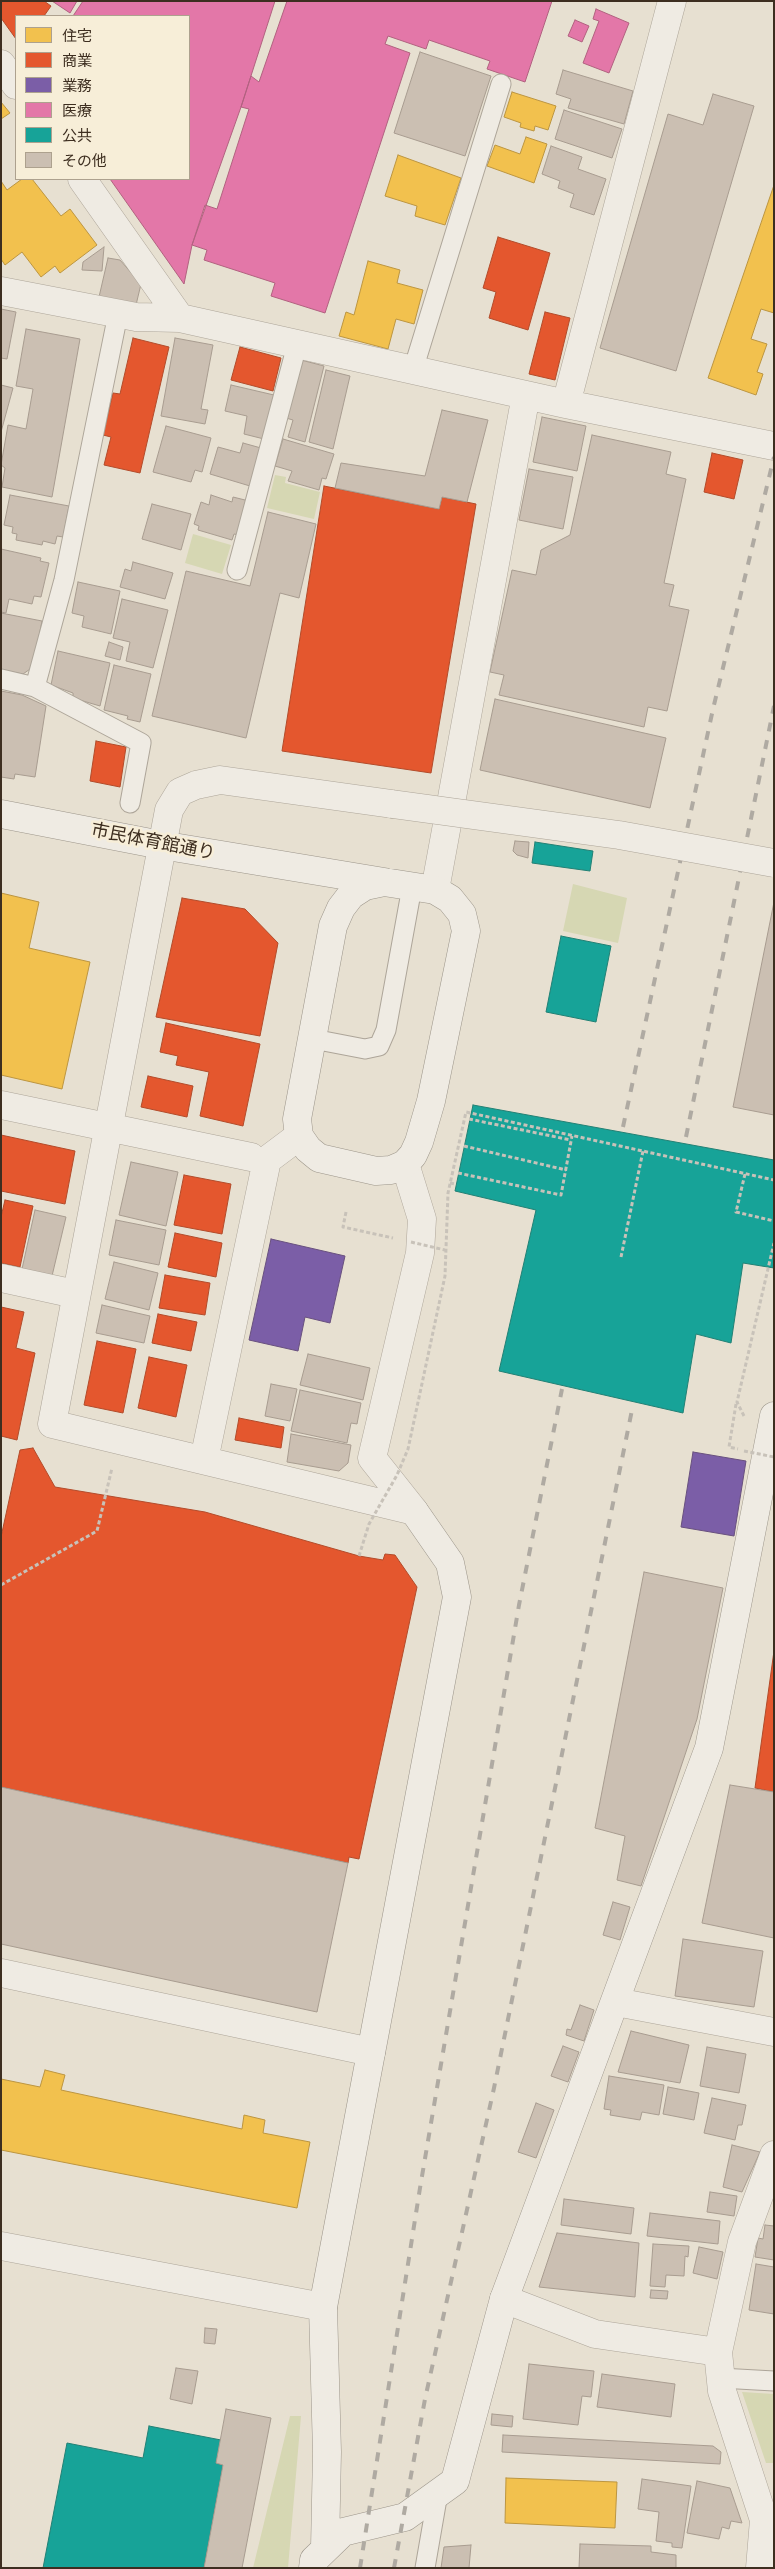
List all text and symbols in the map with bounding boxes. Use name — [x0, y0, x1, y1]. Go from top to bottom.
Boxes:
legend — [15, 15, 190, 180]
text: 住宅 — [62, 27, 92, 45]
text: 商業 — [62, 52, 92, 70]
text: 業務 — [62, 77, 92, 95]
text: 医療 — [62, 102, 92, 120]
text: 公共 — [62, 127, 92, 145]
text: その他 — [62, 152, 107, 170]
street label: 市民体育館通り — [89, 819, 217, 865]

